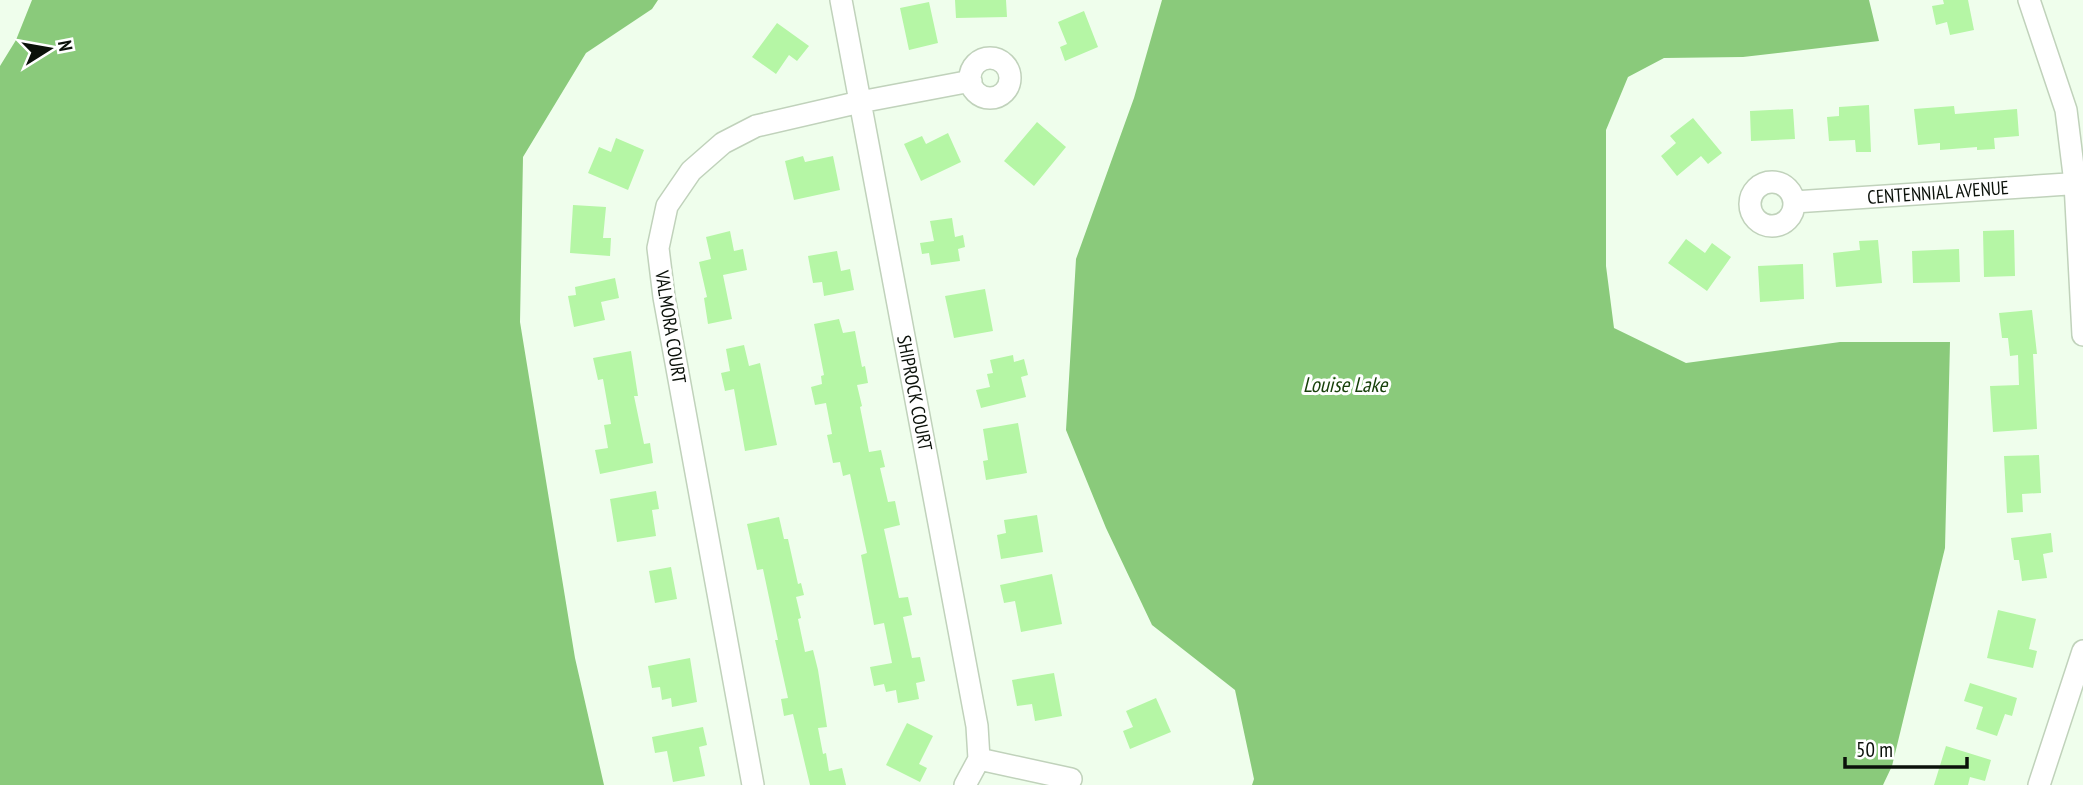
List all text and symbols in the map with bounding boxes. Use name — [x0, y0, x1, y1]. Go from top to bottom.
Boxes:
north arrow — [14, 14, 84, 84]
text: N — [53, 38, 78, 53]
street label: CENTENNIAL AVENUE — [1866, 175, 2010, 209]
street label: VALMORA COURT — [650, 268, 692, 386]
street label: SHIPROCK COURT — [892, 333, 938, 453]
water label: Louise Lake — [1303, 371, 1388, 398]
scale bar — [1845, 726, 1968, 770]
text: 50 m — [1856, 736, 1893, 763]

